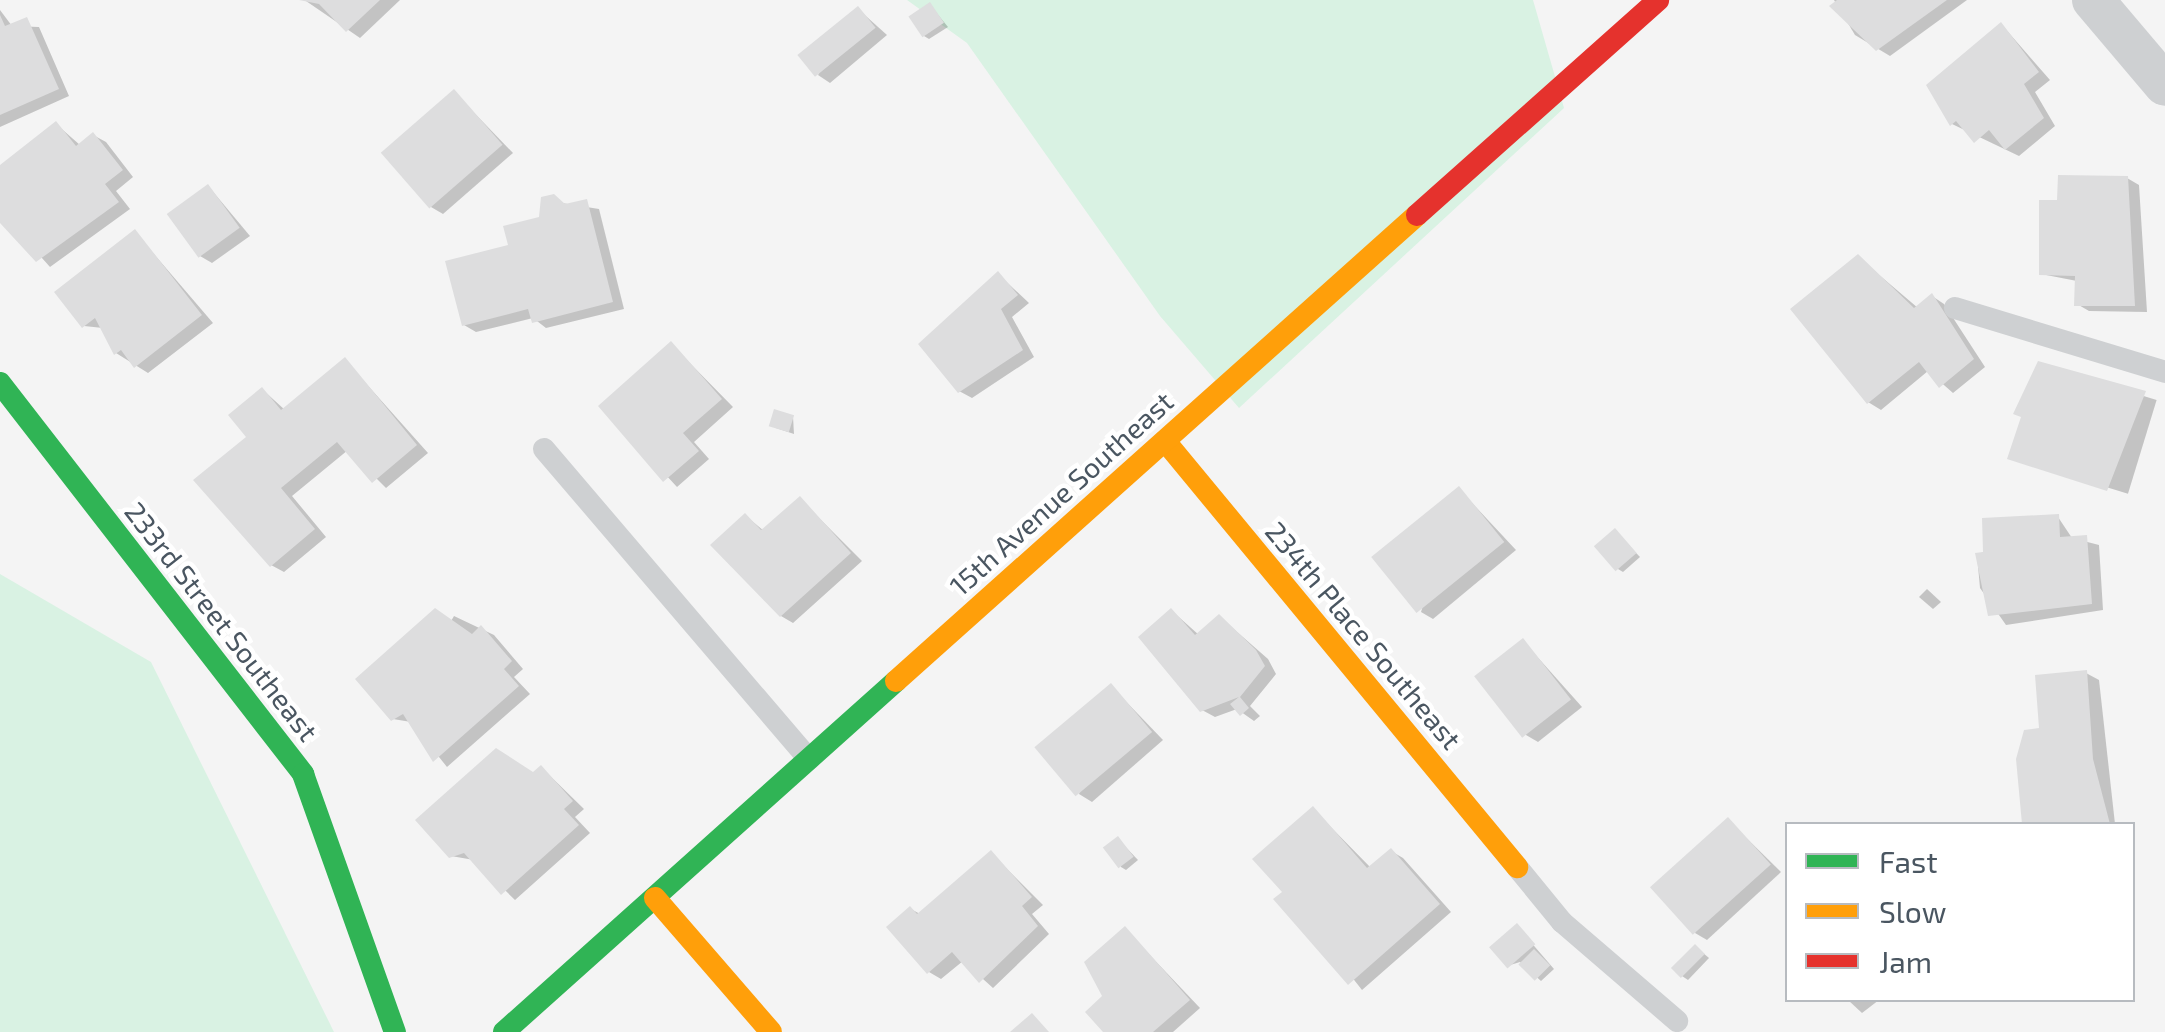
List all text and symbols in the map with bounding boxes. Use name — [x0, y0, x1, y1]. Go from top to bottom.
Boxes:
street label: 15th Avenue Southeast — [942, 384, 1180, 602]
street label: 233rd Street Southeast — [118, 495, 326, 747]
street label: 234th Place Southeast — [1259, 514, 1469, 756]
legend — [1785, 822, 2135, 1002]
text: Fast — [1879, 843, 1938, 879]
text: Slow — [1879, 893, 1946, 929]
text: Jam — [1879, 943, 1932, 979]

